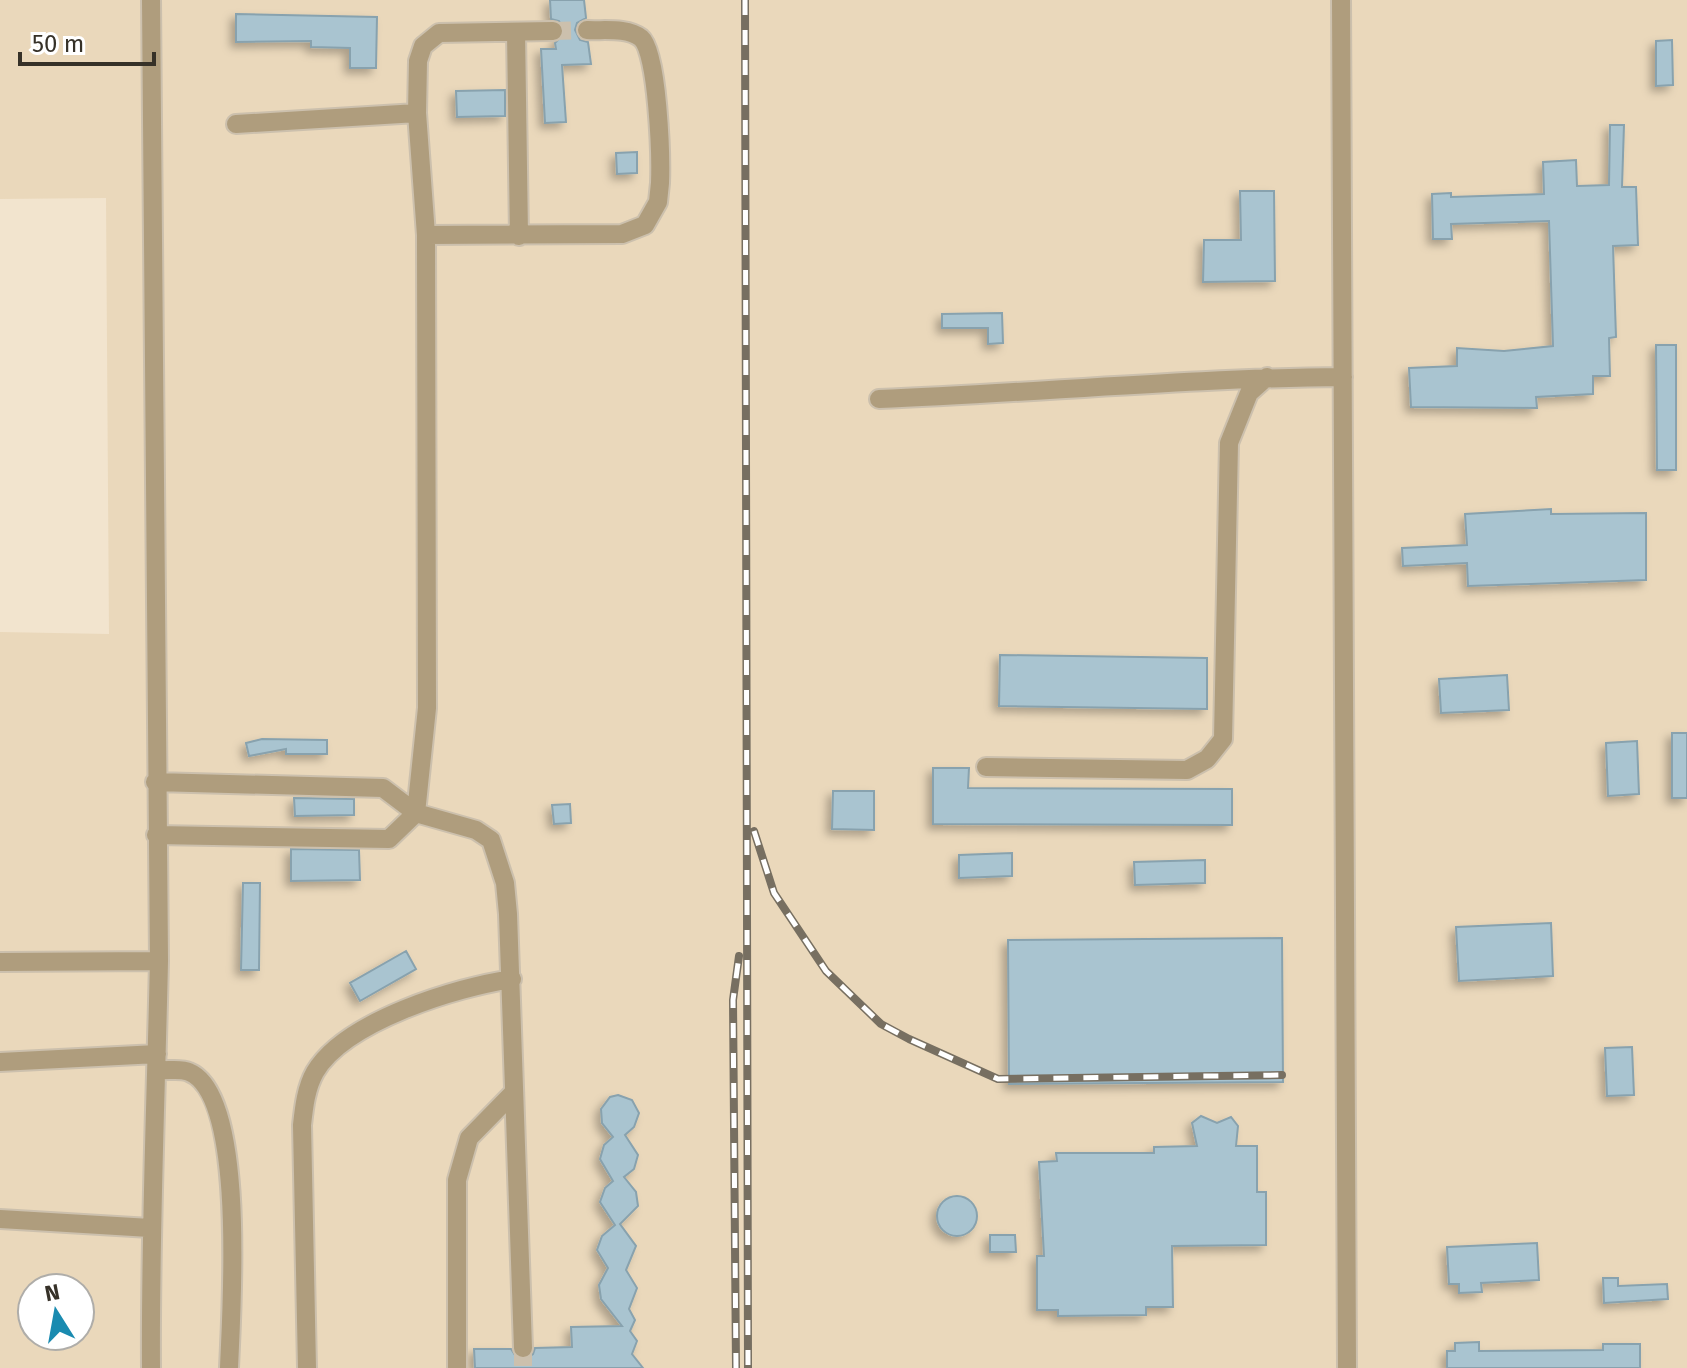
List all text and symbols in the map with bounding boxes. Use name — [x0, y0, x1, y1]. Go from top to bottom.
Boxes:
scale bar — [20, 16, 154, 66]
text: 50 m — [32, 30, 84, 58]
north arrow — [16, 1272, 96, 1352]
text: N — [43, 1278, 62, 1308]

